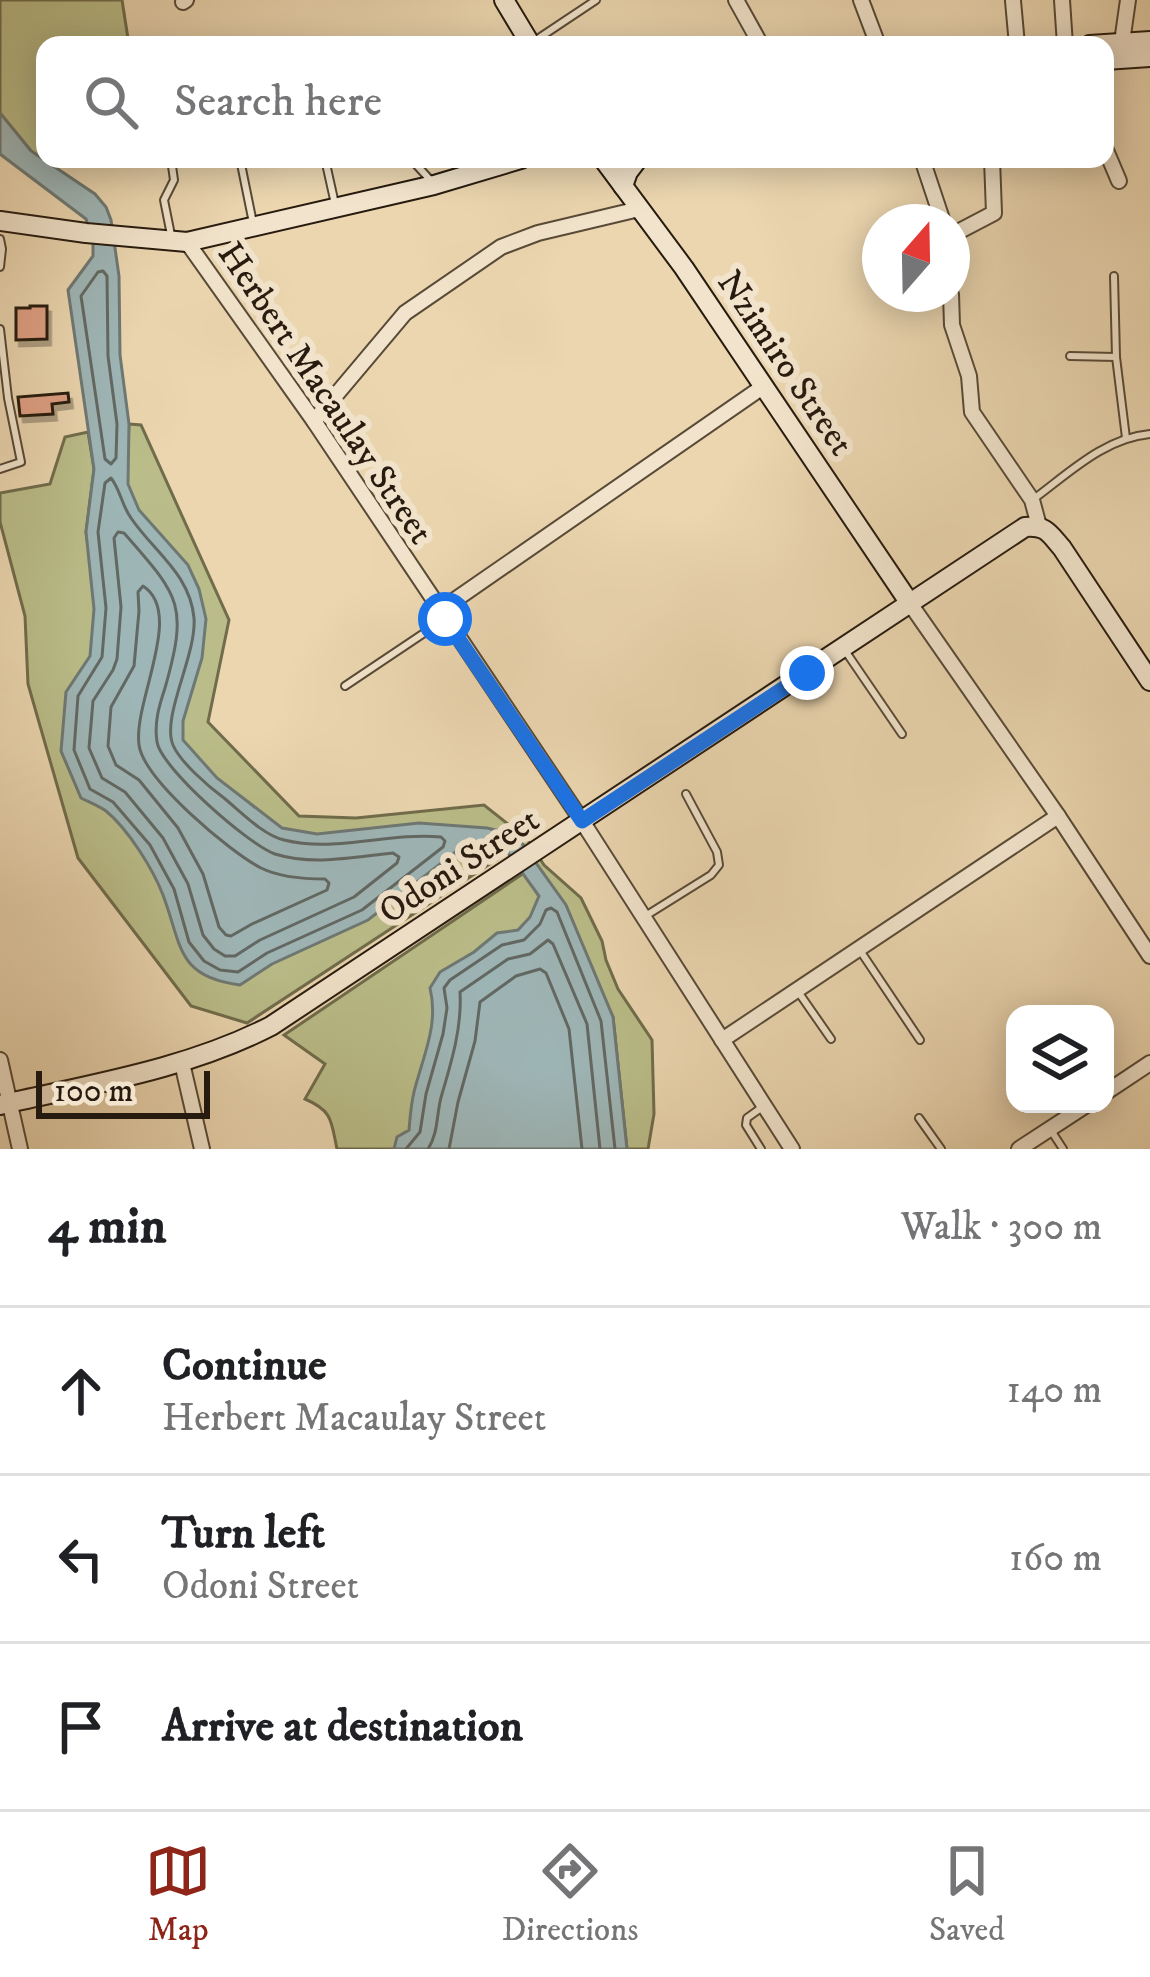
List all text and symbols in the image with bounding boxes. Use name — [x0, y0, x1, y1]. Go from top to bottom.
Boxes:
search box — [36, 36, 1114, 168]
icon: search — [78, 69, 144, 135]
text: Search here — [174, 74, 382, 130]
north arrow — [862, 204, 970, 312]
street label: Herbert Macaulay Street — [207, 234, 443, 553]
street label: Nzimiro Street — [707, 262, 863, 465]
route start — [418, 592, 472, 646]
route end — [780, 646, 834, 700]
street label: Odoni Street — [371, 798, 548, 935]
map controls — [1006, 1005, 1114, 1113]
button: layers — [1006, 1005, 1114, 1113]
scale bar — [36, 1065, 210, 1118]
text: 100 m — [54, 1071, 133, 1112]
text: 4 min — [48, 1195, 166, 1259]
text: Walk · 300 m — [901, 1203, 1102, 1252]
text: Continue — [162, 1338, 327, 1394]
icon: ahead — [48, 1358, 114, 1424]
text: 140 m — [1007, 1366, 1102, 1415]
text: Herbert Macaulay Street — [162, 1394, 546, 1443]
text: Turn left — [162, 1506, 325, 1562]
icon: left — [48, 1526, 114, 1592]
text: 160 m — [1009, 1534, 1102, 1583]
text: Odoni Street — [162, 1562, 359, 1611]
icon: arrive — [48, 1694, 114, 1760]
text: Arrive at destination — [162, 1699, 523, 1755]
tab: Map — [145, 1838, 211, 1951]
tab: Directions — [502, 1838, 638, 1951]
tab: Saved — [929, 1838, 1005, 1951]

